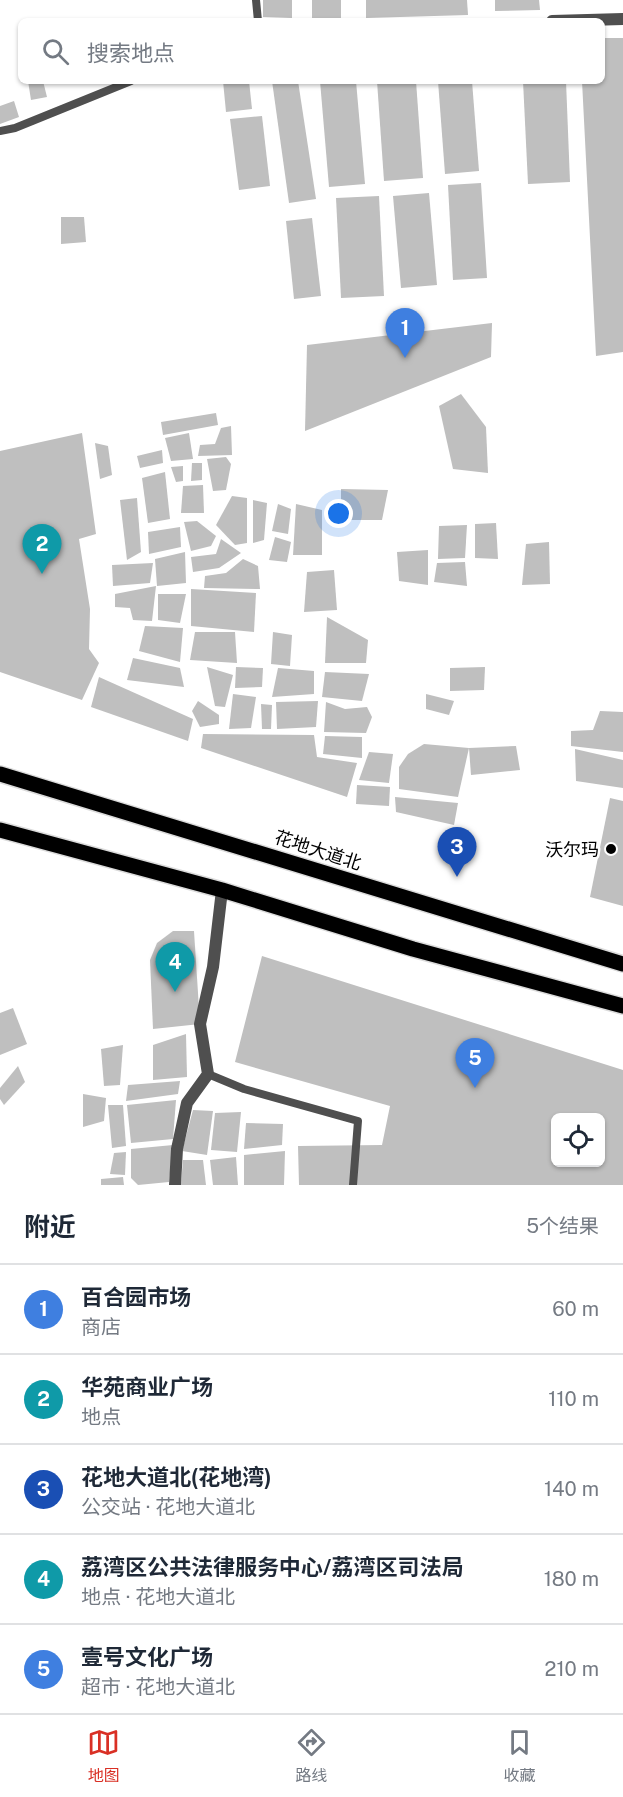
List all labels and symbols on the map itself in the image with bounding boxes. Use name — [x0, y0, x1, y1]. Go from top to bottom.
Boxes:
pin: 1 — [386, 308, 424, 358]
your location — [324, 499, 353, 528]
pin: 2 — [22, 524, 62, 574]
street label: 花地大道北 — [272, 826, 364, 874]
pin: 3 — [438, 828, 476, 877]
place label: 沃尔玛 — [545, 839, 599, 860]
marker: 沃尔玛 — [604, 842, 618, 856]
pin: 4 — [156, 942, 195, 992]
pin: 5 — [456, 1038, 494, 1088]

